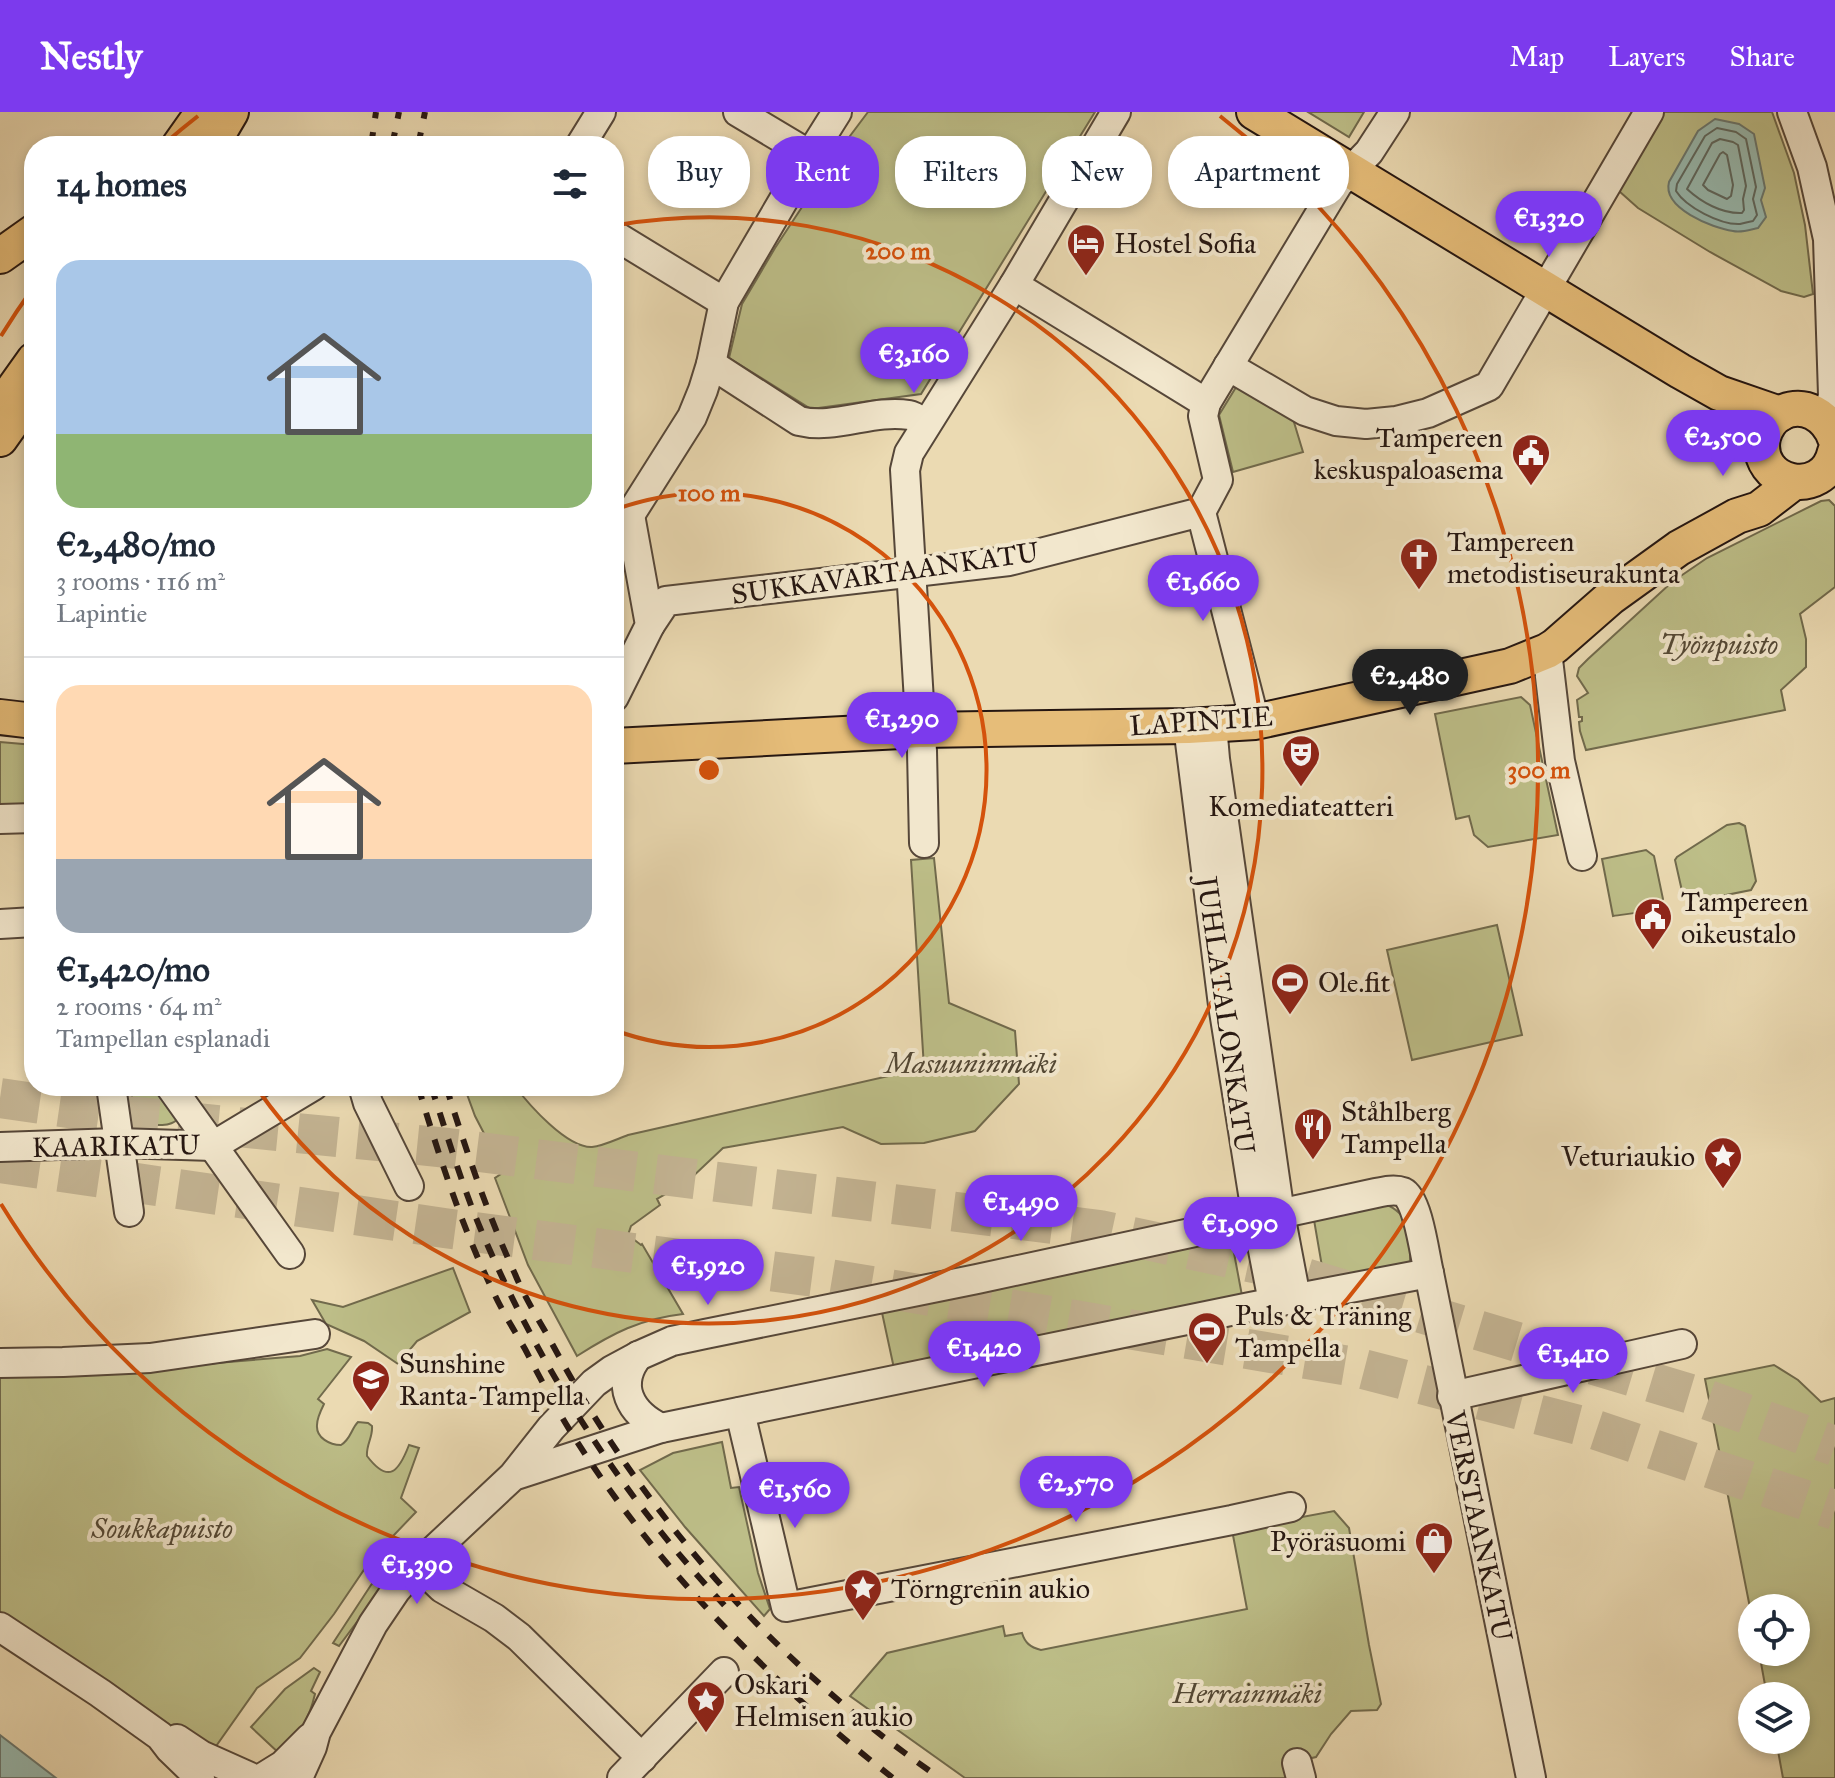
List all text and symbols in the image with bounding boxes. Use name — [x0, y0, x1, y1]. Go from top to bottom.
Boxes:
text: Nestly — [40, 33, 142, 79]
text: Map — [1509, 39, 1564, 74]
text: Layers — [1608, 39, 1686, 74]
text: Share — [1730, 39, 1795, 74]
chip: Buy — [648, 136, 750, 208]
chip: Rent — [766, 136, 879, 208]
chip: Filters — [895, 136, 1026, 208]
chip: New — [1042, 136, 1152, 208]
chip: Apartment — [1168, 136, 1349, 208]
icon: filters — [548, 162, 592, 206]
text: 14 homes — [56, 164, 187, 205]
pin: €1,320 — [1484, 191, 1614, 259]
text: €1,320 — [1513, 201, 1585, 233]
hotel icon: Hostel Sofia — [1065, 222, 1107, 277]
place label: Hostel Sofia — [1114, 226, 1256, 261]
text: 200 m — [865, 236, 931, 266]
icon: home — [252, 312, 396, 456]
pin: €3,160 — [849, 327, 979, 395]
text: €3,160 — [878, 337, 950, 369]
pin: €2,500 — [1658, 410, 1788, 478]
place label: Tampereen keskuspaloasema — [1314, 420, 1503, 487]
text: €2,500 — [1684, 420, 1762, 452]
public building icon: Tampereen keskuspaloasema — [1510, 432, 1552, 487]
text: 100 m — [678, 478, 741, 508]
text: €2,480/mo — [56, 524, 215, 565]
place label: Tampereen metodistiseurakunta — [1447, 524, 1680, 591]
street label: SUKKAVARTAANKATU — [729, 534, 1042, 612]
church icon: Tampereen metodistiseurakunta — [1398, 536, 1440, 591]
pin: €1,660 — [1138, 555, 1268, 623]
text: 3 rooms · 116 m² — [56, 565, 225, 597]
text: €1,660 — [1166, 565, 1240, 597]
text: Lapintie — [56, 597, 147, 629]
park label: Työnpuisto — [1660, 627, 1779, 662]
pin: €2,480 — [1345, 649, 1475, 717]
text: €2,480 — [1370, 659, 1450, 691]
pin: €1,290 — [837, 692, 967, 760]
street label: LAPINTIE — [1128, 699, 1274, 743]
text: €1,290 — [865, 702, 939, 734]
theatre icon: Komediateatteri — [1280, 733, 1322, 788]
icon: home — [252, 737, 396, 881]
text: 300 m — [1508, 755, 1571, 785]
centre of rings — [695, 756, 723, 784]
place label: Komediateatteri — [1208, 789, 1394, 824]
street label: JUHLATALONKATU — [1189, 871, 1263, 1157]
place label: Tampereen oikeustalo — [1681, 884, 1808, 951]
public building icon: Tampereen oikeustalo — [1632, 896, 1674, 951]
text: €1,420/mo — [56, 949, 210, 990]
sports icon: Ole.fit — [1269, 961, 1311, 1016]
place label: Ole.fit — [1318, 965, 1391, 1000]
text: 2 rooms · 64 m² — [56, 990, 222, 1022]
text: Tampellan esplanadi — [56, 1022, 270, 1054]
park label: Masuuninmäki — [882, 1046, 1057, 1081]
place label: Ståhlberg Tampella — [1341, 1094, 1452, 1161]
restaurant icon: Ståhlberg Tampella — [1292, 1106, 1334, 1161]
street label: KAARIKATU — [31, 1127, 201, 1165]
place icon: Veturiaukio — [1702, 1135, 1744, 1190]
place label: Veturiaukio — [1560, 1139, 1695, 1174]
pin: €1,490 — [956, 1175, 1086, 1243]
text: €1,490 — [983, 1185, 1059, 1217]
pin: €1,090 — [1175, 1197, 1305, 1265]
text: €1,090 — [1202, 1207, 1278, 1239]
pin: €1,920 — [643, 1239, 773, 1307]
text: €1,920 — [671, 1249, 745, 1281]
place label: Puls & Träning Tampella — [1235, 1298, 1412, 1365]
sports icon: Puls & Träning Tampella — [1186, 1310, 1228, 1365]
pin: €1,420 — [919, 1321, 1049, 1389]
pin: €1,410 — [1508, 1327, 1638, 1395]
text: €1,420 — [946, 1331, 1022, 1363]
text: €1,410 — [1536, 1337, 1610, 1369]
place label: Sunshine Ranta-Tampella — [399, 1346, 584, 1413]
school or university icon: Sunshine Ranta-Tampella — [350, 1358, 392, 1413]
street label: VERSTAANKATU — [1437, 1407, 1521, 1645]
pin: €2,570 — [1011, 1456, 1141, 1524]
pin: €1,560 — [730, 1462, 860, 1530]
text: €2,570 — [1038, 1466, 1114, 1498]
text: €1,560 — [759, 1472, 831, 1504]
park label: Soukkapuisto — [90, 1511, 233, 1546]
shop icon: Pyöräsuomi — [1413, 1520, 1455, 1575]
place label: Pyöräsuomi — [1270, 1524, 1406, 1559]
pin: €1,390 — [352, 1538, 482, 1606]
text: €1,390 — [381, 1548, 453, 1580]
place icon: Törngrenin aukio — [842, 1567, 884, 1622]
place label: Törngrenin aukio — [891, 1571, 1090, 1606]
map controls — [1738, 1594, 1810, 1754]
button: locate — [1738, 1594, 1810, 1666]
place label: Oskari Helmisen aukio — [734, 1667, 913, 1734]
park label: Herrainmäki — [1171, 1676, 1322, 1711]
place icon: Oskari Helmisen aukio — [685, 1679, 727, 1734]
button: layers — [1738, 1682, 1810, 1754]

